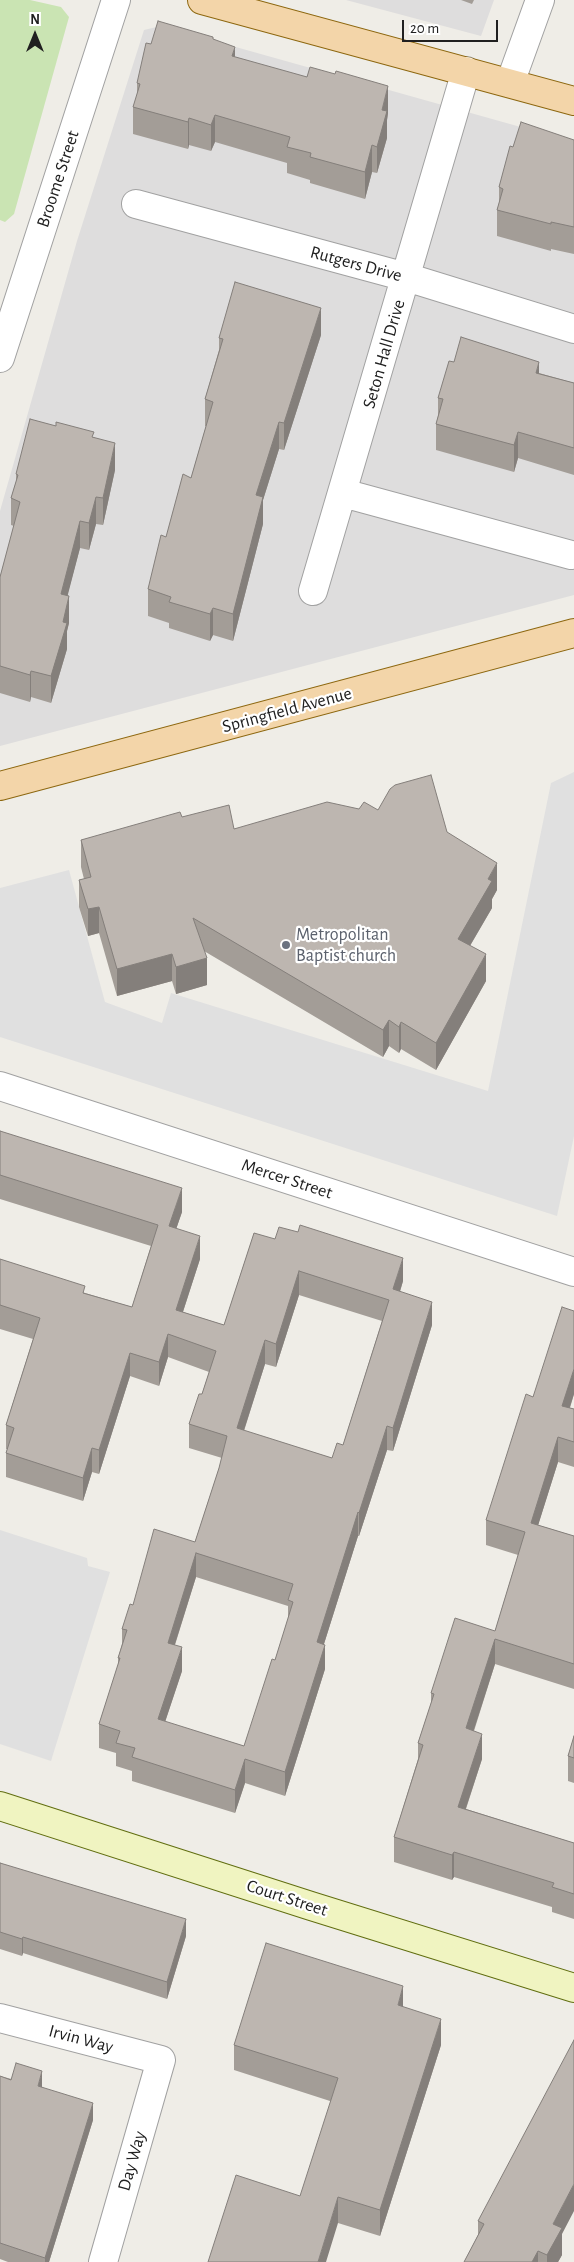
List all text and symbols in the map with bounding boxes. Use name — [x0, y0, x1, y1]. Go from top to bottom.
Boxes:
north arrow — [10, 10, 60, 60]
scale bar — [404, 10, 500, 42]
text: N — [30, 13, 40, 27]
text: 20 m — [410, 21, 439, 36]
street label: Broome Street — [32, 128, 84, 230]
street label: Rutgers Drive — [308, 241, 404, 287]
street label: Seton Hall Drive — [358, 297, 410, 411]
street label: Springfield Avenue — [220, 682, 354, 738]
place label: Metropolitan Baptist church — [296, 924, 396, 966]
marker: Metropolitan Baptist church — [280, 939, 292, 951]
street label: Mercer Street — [239, 1154, 335, 1204]
street label: Court Street — [244, 1875, 330, 1921]
street label: Irvin Way — [46, 2020, 116, 2058]
street label: Day Way — [113, 2129, 151, 2193]

